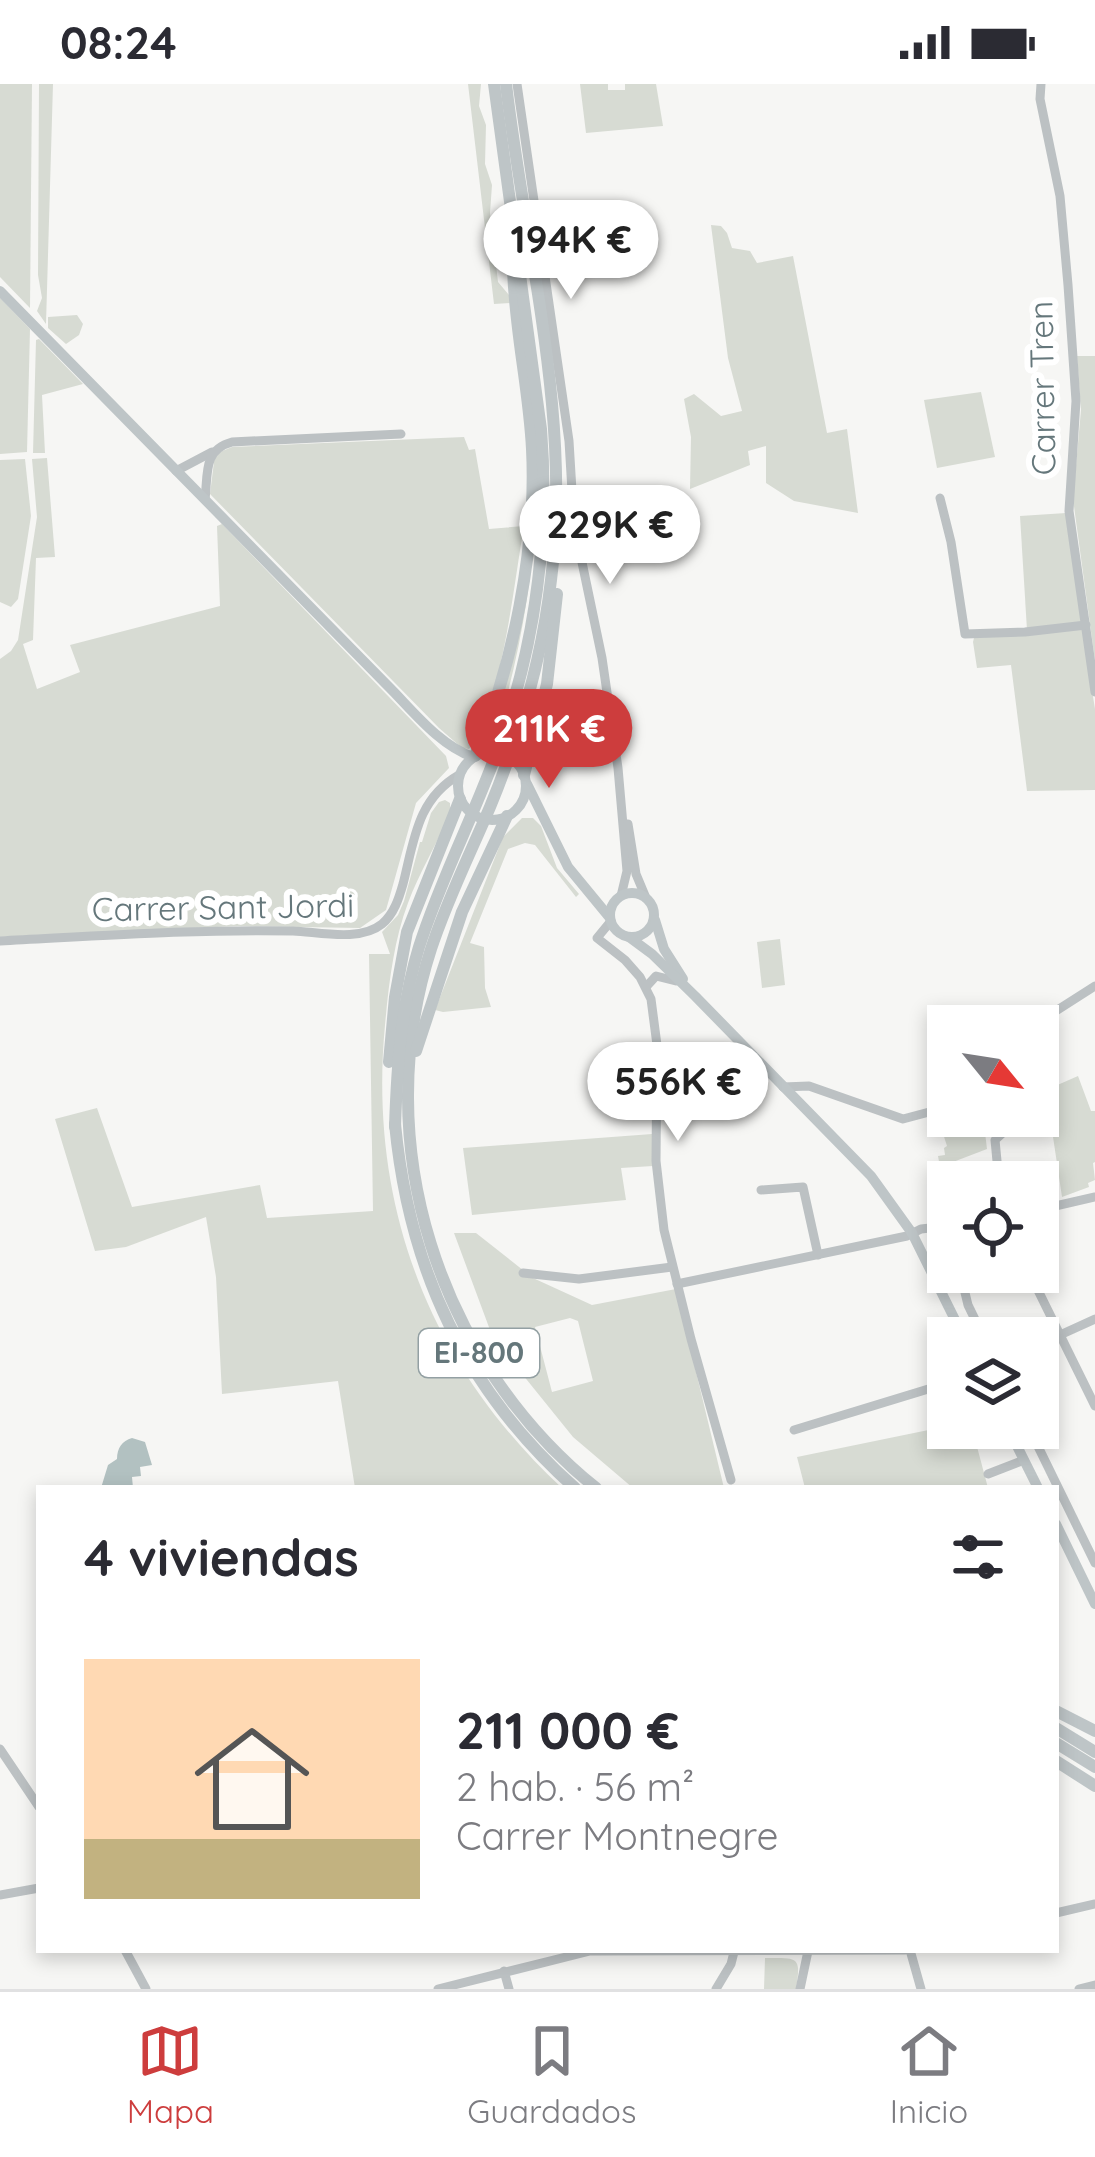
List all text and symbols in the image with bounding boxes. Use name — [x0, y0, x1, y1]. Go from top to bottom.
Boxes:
text: 08:24 — [60, 14, 177, 70]
pin: 194K € — [473, 200, 669, 302]
text: 194K € — [510, 214, 632, 263]
street label: Carrer Tren — [1019, 301, 1064, 475]
pin: 229K € — [512, 485, 708, 587]
text: 229K € — [546, 499, 674, 548]
pin: 211K € — [451, 689, 647, 791]
text: 211K € — [492, 703, 606, 752]
street label: Carrer Sant Jordi — [92, 884, 354, 929]
north arrow — [927, 1005, 1059, 1137]
map controls — [927, 1005, 1059, 1449]
pin: 556K € — [580, 1042, 776, 1144]
text: 556K € — [614, 1056, 742, 1105]
button: locate — [927, 1161, 1059, 1293]
button: layers — [927, 1317, 1059, 1449]
road number: EI-800 — [419, 1329, 539, 1377]
icon: filters — [945, 1524, 1011, 1590]
text: 4 viviendas — [84, 1525, 359, 1589]
text: 211 000 € — [456, 1698, 679, 1762]
icon: home — [180, 1707, 324, 1851]
text: 2 hab. · 56 m² — [456, 1762, 694, 1811]
text: Carrer Montnegre — [456, 1811, 778, 1860]
tab: Mapa — [127, 2018, 214, 2131]
tab: Guardados — [467, 2018, 636, 2131]
tab: Inicio — [890, 2018, 968, 2131]

